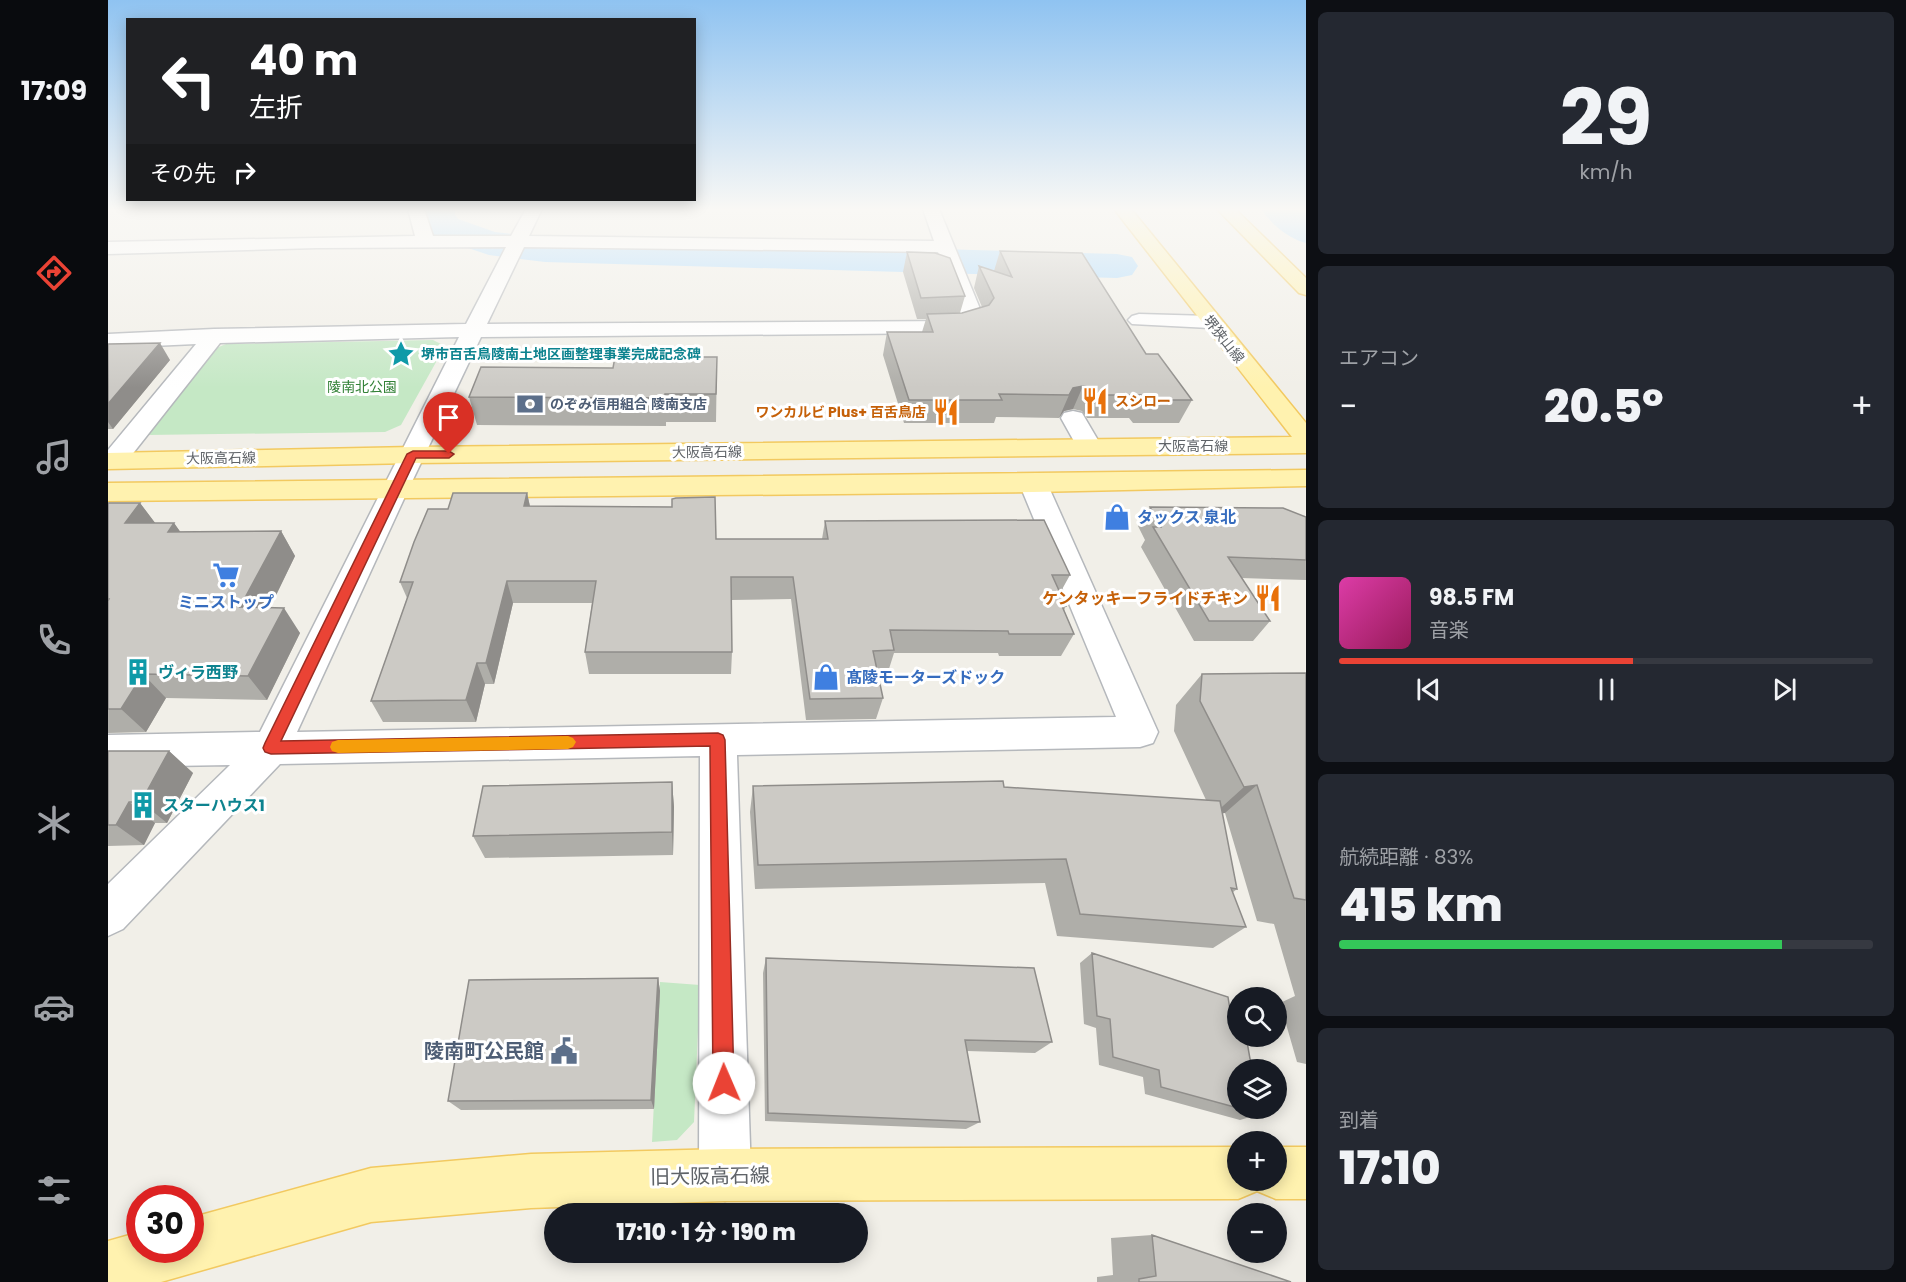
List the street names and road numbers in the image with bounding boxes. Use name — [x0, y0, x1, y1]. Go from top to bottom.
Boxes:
street label: 堺狭山線 — [1199, 311, 1249, 367]
street label: 大阪高石線 — [1158, 436, 1228, 456]
street label: 大阪高石線 — [672, 441, 742, 463]
street label: 大阪高石線 — [186, 447, 256, 469]
street label: 旧大阪高石線 — [650, 1161, 770, 1191]

